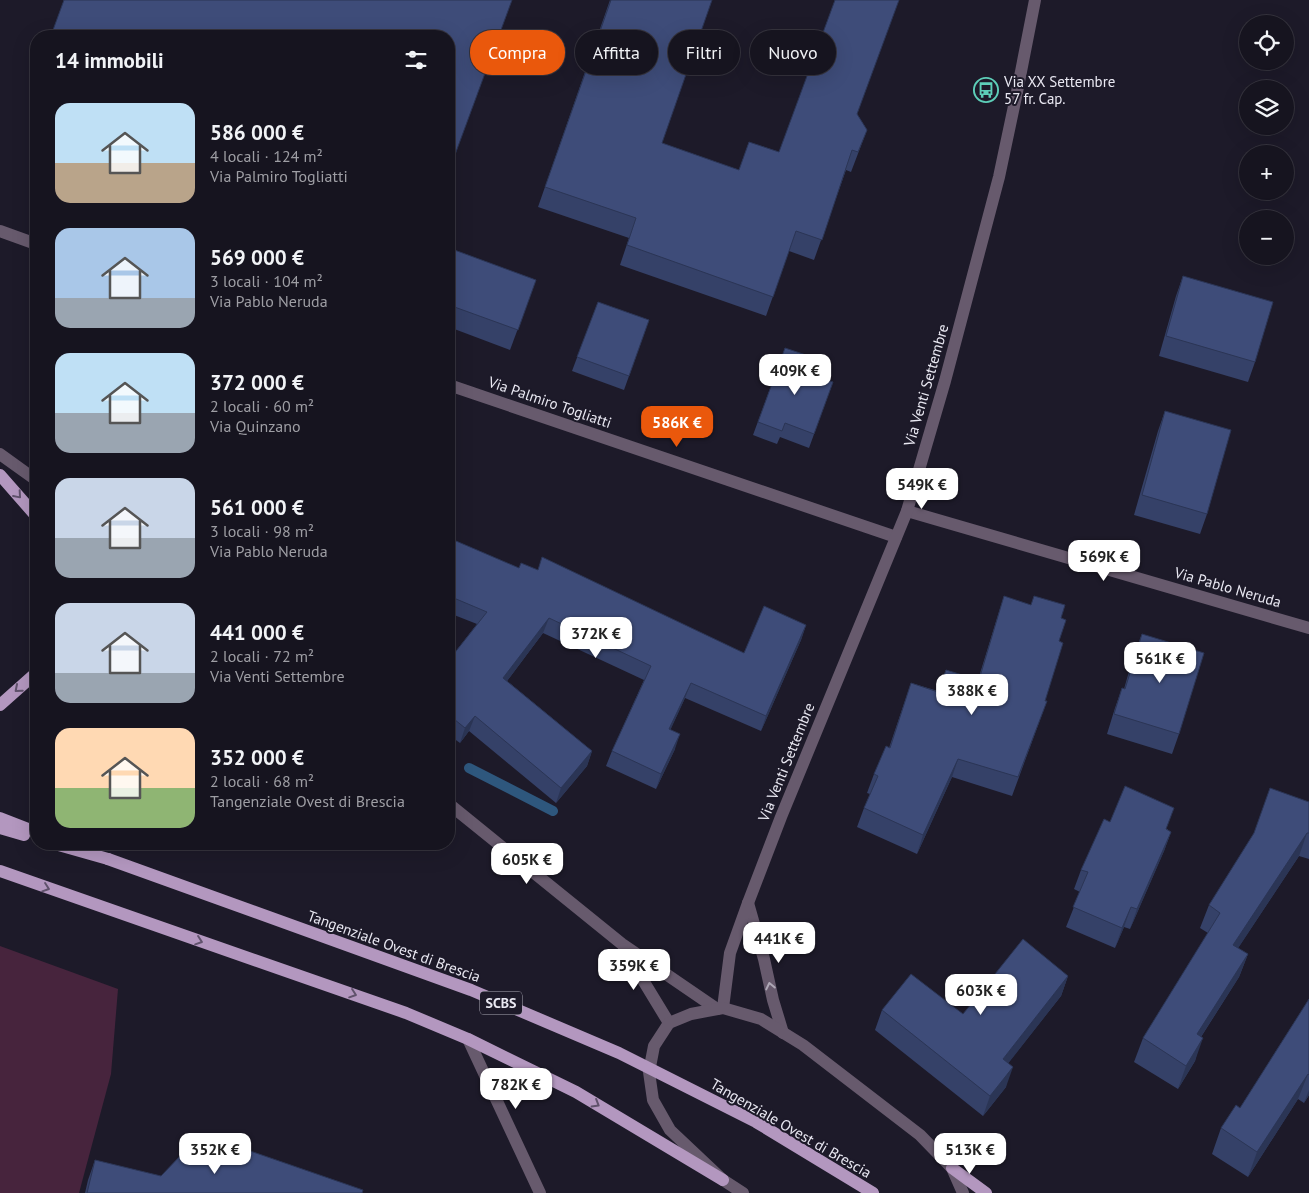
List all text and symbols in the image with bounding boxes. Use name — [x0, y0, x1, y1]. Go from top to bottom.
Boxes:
map controls — [1239, 15, 1294, 265]
button: locate — [1239, 15, 1294, 70]
chip: Compra — [470, 30, 565, 75]
chip: Affitta — [575, 30, 658, 75]
chip: Filtri — [668, 30, 740, 75]
chip: Nuovo — [750, 30, 836, 75]
icon: filters — [402, 46, 430, 74]
text: 14 immobili — [55, 47, 164, 74]
place label: Via XX Settembre 57 fr. Cap. — [1003, 72, 1115, 108]
bus stop icon: Via XX Settembre 57 fr. Cap. — [973, 77, 999, 103]
button: layers — [1239, 80, 1294, 135]
text: 586 000 € — [210, 119, 304, 146]
icon: home — [95, 123, 155, 183]
button: + — [1239, 145, 1294, 200]
text: 4 locali · 124 m² — [210, 146, 323, 166]
text: Via Palmiro Togliatti — [210, 166, 348, 186]
button: − — [1239, 210, 1294, 265]
text: 569 000 € — [210, 244, 304, 271]
icon: home — [95, 248, 155, 308]
text: 3 locali · 104 m² — [210, 271, 323, 291]
text: Via Pablo Neruda — [210, 291, 328, 311]
street label: Via Venti Settembre — [899, 322, 953, 449]
pin: 409K € — [754, 354, 836, 396]
text: 409K € — [770, 360, 820, 380]
text: 372 000 € — [210, 369, 304, 396]
street label: Via Palmiro Togliatti — [485, 372, 614, 432]
icon: home — [95, 373, 155, 433]
text: 2 locali · 60 m² — [210, 396, 314, 416]
pin: 586K € — [636, 406, 718, 448]
text: 586K € — [652, 412, 702, 432]
text: Via Quinzano — [210, 416, 301, 436]
pin: 549K € — [881, 468, 963, 510]
text: 549K € — [897, 474, 947, 494]
one-way arrow — [12, 490, 21, 499]
text: 561 000 € — [210, 494, 304, 521]
icon: home — [95, 498, 155, 558]
text: 3 locali · 98 m² — [210, 521, 314, 541]
pin: 569K € — [1063, 540, 1145, 582]
text: Via Pablo Neruda — [210, 541, 328, 561]
text: 569K € — [1079, 546, 1129, 566]
street label: Via Pablo Neruda — [1171, 562, 1284, 611]
pin: 372K € — [555, 616, 637, 659]
text: 441 000 € — [210, 619, 304, 646]
icon: home — [95, 623, 155, 683]
text: 372K € — [571, 623, 621, 643]
pin: 561K € — [1119, 642, 1201, 684]
text: 2 locali · 72 m² — [210, 646, 314, 666]
text: 561K € — [1135, 648, 1185, 668]
text: Via Venti Settembre — [210, 666, 345, 686]
pin: 388K € — [931, 674, 1013, 716]
text: 388K € — [947, 680, 997, 700]
one-way arrow — [15, 683, 24, 692]
street label: Via Venti Settembre — [753, 700, 818, 825]
text: 352 000 € — [210, 744, 304, 771]
icon: home — [95, 748, 155, 808]
text: 2 locali · 68 m² — [210, 771, 314, 791]
text: Tangenziale Ovest di Brescia — [210, 791, 405, 811]
pin: 605K € — [486, 842, 568, 885]
text: 605K € — [502, 849, 552, 869]
one-way arrow — [41, 882, 49, 892]
street label: Tangenziale Ovest di Brescia — [305, 906, 483, 986]
pin: 441K € — [738, 922, 820, 964]
text: 441K € — [754, 928, 804, 948]
one-way arrow — [195, 935, 203, 945]
pin: 359K € — [593, 948, 675, 991]
text: 359K € — [609, 955, 659, 975]
pin: 603K € — [940, 974, 1022, 1016]
text: 603K € — [956, 980, 1006, 1000]
one-way arrow — [765, 981, 776, 990]
one-way arrow — [348, 988, 357, 998]
road number: SCBS — [480, 991, 522, 1014]
pin: 782K € — [475, 1068, 557, 1110]
text: 782K € — [491, 1074, 541, 1094]
street label: Tangenziale Ovest di Brescia — [707, 1074, 875, 1182]
one-way arrow — [591, 1097, 600, 1107]
pin: 352K € — [174, 1132, 256, 1175]
pin: 513K € — [929, 1132, 1011, 1175]
text: 352K € — [190, 1139, 240, 1159]
text: 513K € — [945, 1139, 995, 1159]

